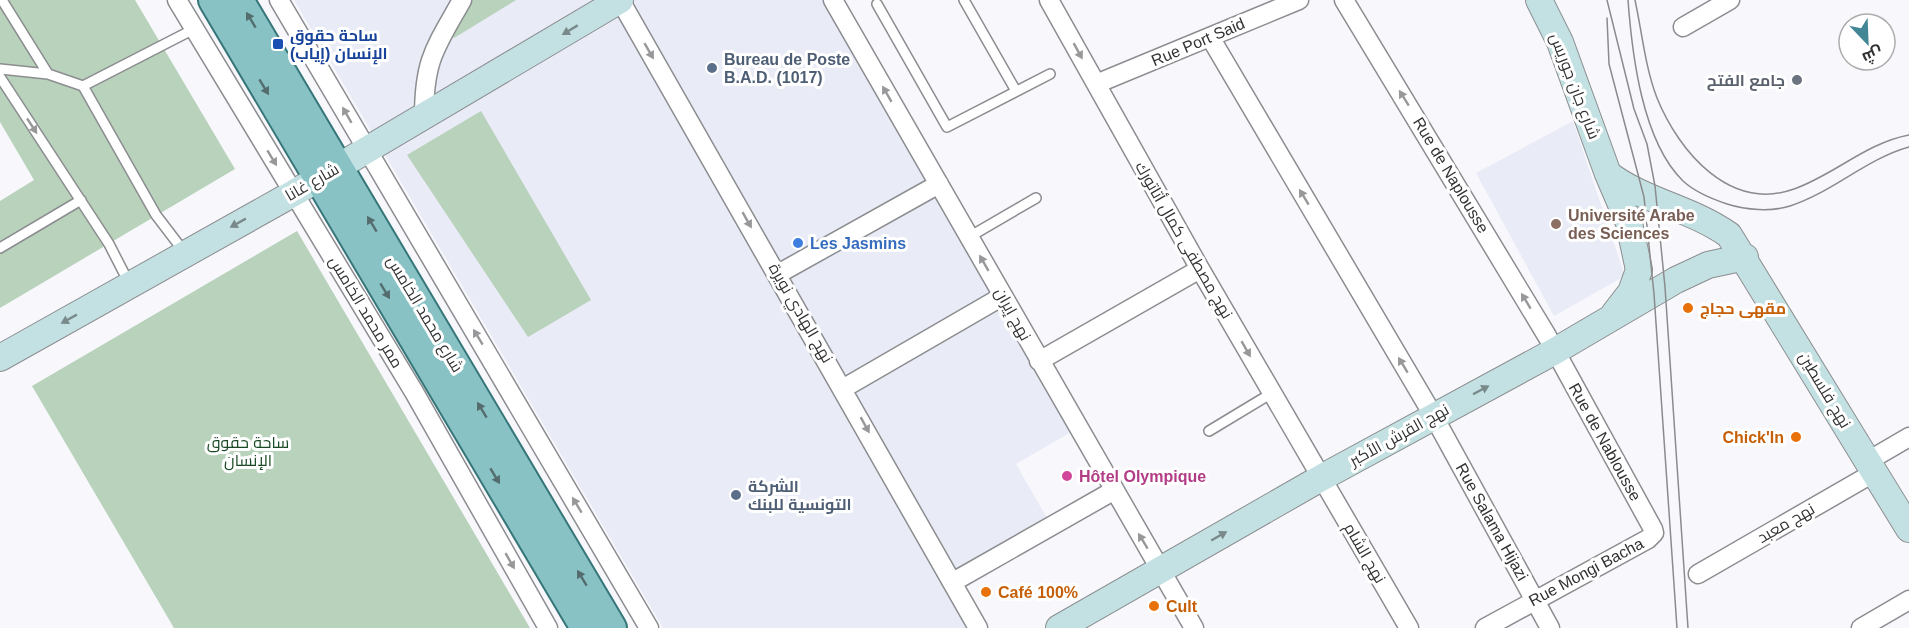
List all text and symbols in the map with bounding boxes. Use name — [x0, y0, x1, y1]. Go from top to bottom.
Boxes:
one-way arrow — [246, 12, 257, 28]
north arrow — [1837, 12, 1897, 72]
street label: Rue Port Said — [1149, 15, 1247, 69]
one-way arrow — [562, 24, 578, 35]
place label: ساحة حقوق الإنسان (إياب) — [290, 27, 388, 65]
street label: شارع جان جوريس — [1544, 31, 1603, 142]
marker: ساحة حقوق الإنسان (إياب) — [271, 37, 285, 51]
one-way arrow — [644, 43, 655, 59]
one-way arrow — [1073, 43, 1083, 60]
text: ش — [1860, 43, 1885, 67]
place label: Bureau de Poste B.A.D. (1017) — [724, 51, 850, 86]
marker: Bureau de Poste B.A.D. (1017) — [705, 61, 719, 75]
place label: جامع الفتح — [1707, 72, 1785, 91]
marker: جامع الفتح — [1790, 73, 1804, 87]
one-way arrow — [259, 79, 269, 96]
one-way arrow — [882, 85, 892, 102]
one-way arrow — [1398, 89, 1409, 106]
one-way arrow — [341, 107, 352, 123]
street label: Rue de Naplousse — [1410, 114, 1492, 236]
one-way arrow — [26, 118, 37, 134]
one-way arrow — [267, 150, 278, 166]
street label: نهج مصطفى كمال أتاتورك — [1129, 158, 1237, 323]
street label: شارع غانا — [282, 160, 343, 207]
one-way arrow — [1299, 189, 1310, 205]
place label: Université Arabe des Sciences — [1568, 207, 1695, 242]
one-way arrow — [741, 212, 752, 228]
one-way arrow — [367, 215, 377, 232]
marker: Université Arabe des Sciences — [1549, 217, 1563, 231]
one-way arrow — [230, 218, 247, 228]
place label: Les Jasmins — [810, 235, 906, 252]
marker: Les Jasmins — [791, 236, 805, 250]
street label: ممر محمد الخامس — [324, 253, 406, 372]
street label: شارع محمد الخامس — [381, 253, 466, 377]
one-way arrow — [979, 254, 989, 271]
street label: نهج الهادي نويرة — [761, 260, 836, 368]
one-way arrow — [379, 283, 390, 299]
street label: نهج إيران — [989, 285, 1034, 345]
one-way arrow — [1520, 293, 1531, 309]
place label: مقهى حجاج — [1700, 300, 1786, 319]
marker: مقهى حجاج — [1681, 301, 1695, 315]
one-way arrow — [60, 314, 77, 324]
one-way arrow — [473, 329, 483, 346]
one-way arrow — [1241, 341, 1252, 357]
street label: نهج فلسطين — [1793, 349, 1854, 433]
one-way arrow — [1398, 357, 1409, 373]
street label: Rue de Nablousse — [1566, 380, 1644, 504]
one-way arrow — [1473, 385, 1490, 395]
one-way arrow — [477, 401, 487, 418]
street label: نهج القرش الأكبر — [1345, 401, 1453, 472]
one-way arrow — [860, 417, 870, 434]
place label: Chick'In — [1722, 429, 1784, 446]
marker: Chick'In — [1789, 430, 1803, 444]
park label: ساحة حقوق الإنسان — [207, 434, 289, 471]
street label: Rue Salama Hijazi — [1453, 460, 1531, 584]
one-way arrow — [490, 468, 500, 485]
place label: Hôtel Olympique — [1079, 468, 1206, 485]
marker: Hôtel Olympique — [1060, 469, 1074, 483]
place label: الشركة التونسية للبنك — [748, 478, 852, 514]
marker: الشركة التونسية للبنك — [729, 488, 743, 502]
one-way arrow — [572, 496, 582, 513]
street label: نهج معبد — [1754, 500, 1819, 549]
street label: نهج الشام — [1338, 520, 1389, 588]
one-way arrow — [1211, 531, 1227, 542]
one-way arrow — [1138, 533, 1149, 549]
street label: Rue Mongi Bacha — [1526, 535, 1646, 609]
one-way arrow — [505, 553, 515, 570]
one-way arrow — [576, 570, 587, 586]
place label: Café 100% — [998, 584, 1078, 601]
marker: Café 100% — [979, 585, 993, 599]
place label: Cult — [1166, 598, 1198, 615]
marker: Cult — [1147, 599, 1161, 613]

